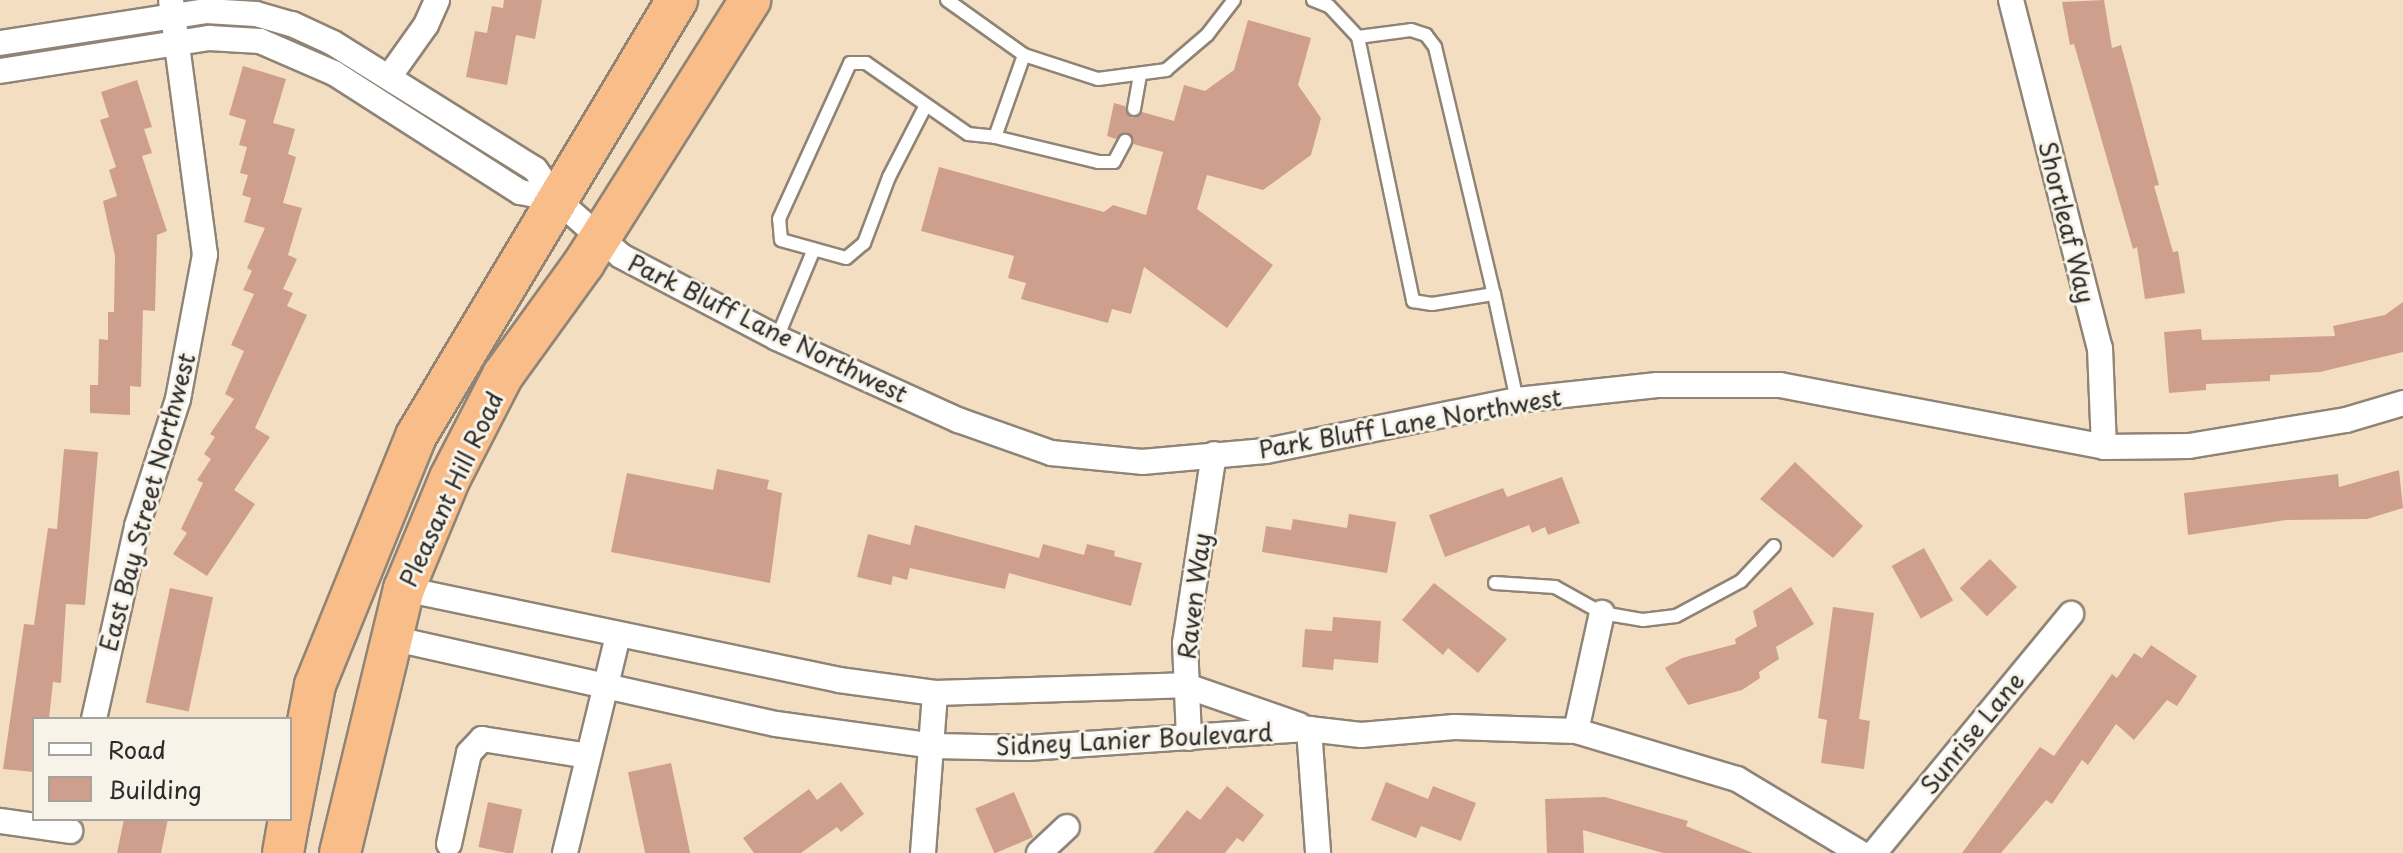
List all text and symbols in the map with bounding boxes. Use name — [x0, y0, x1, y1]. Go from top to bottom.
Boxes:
street label: Shortleaf Way — [2033, 138, 2101, 306]
street label: Park Bluff Lane Northwest — [624, 248, 912, 408]
street label: East Bay Street Northwest — [93, 349, 201, 655]
street label: Park Bluff Lane Northwest — [1256, 382, 1564, 464]
street label: Pleasant Hill Road — [393, 387, 509, 591]
street label: Raven Way — [1172, 530, 1216, 662]
street label: Sunrise Lane — [1914, 666, 2030, 800]
legend — [32, 717, 292, 821]
street label: Sidney Lanier Boulevard — [994, 717, 1274, 761]
text: Road — [108, 731, 166, 767]
text: Building — [108, 771, 202, 807]

